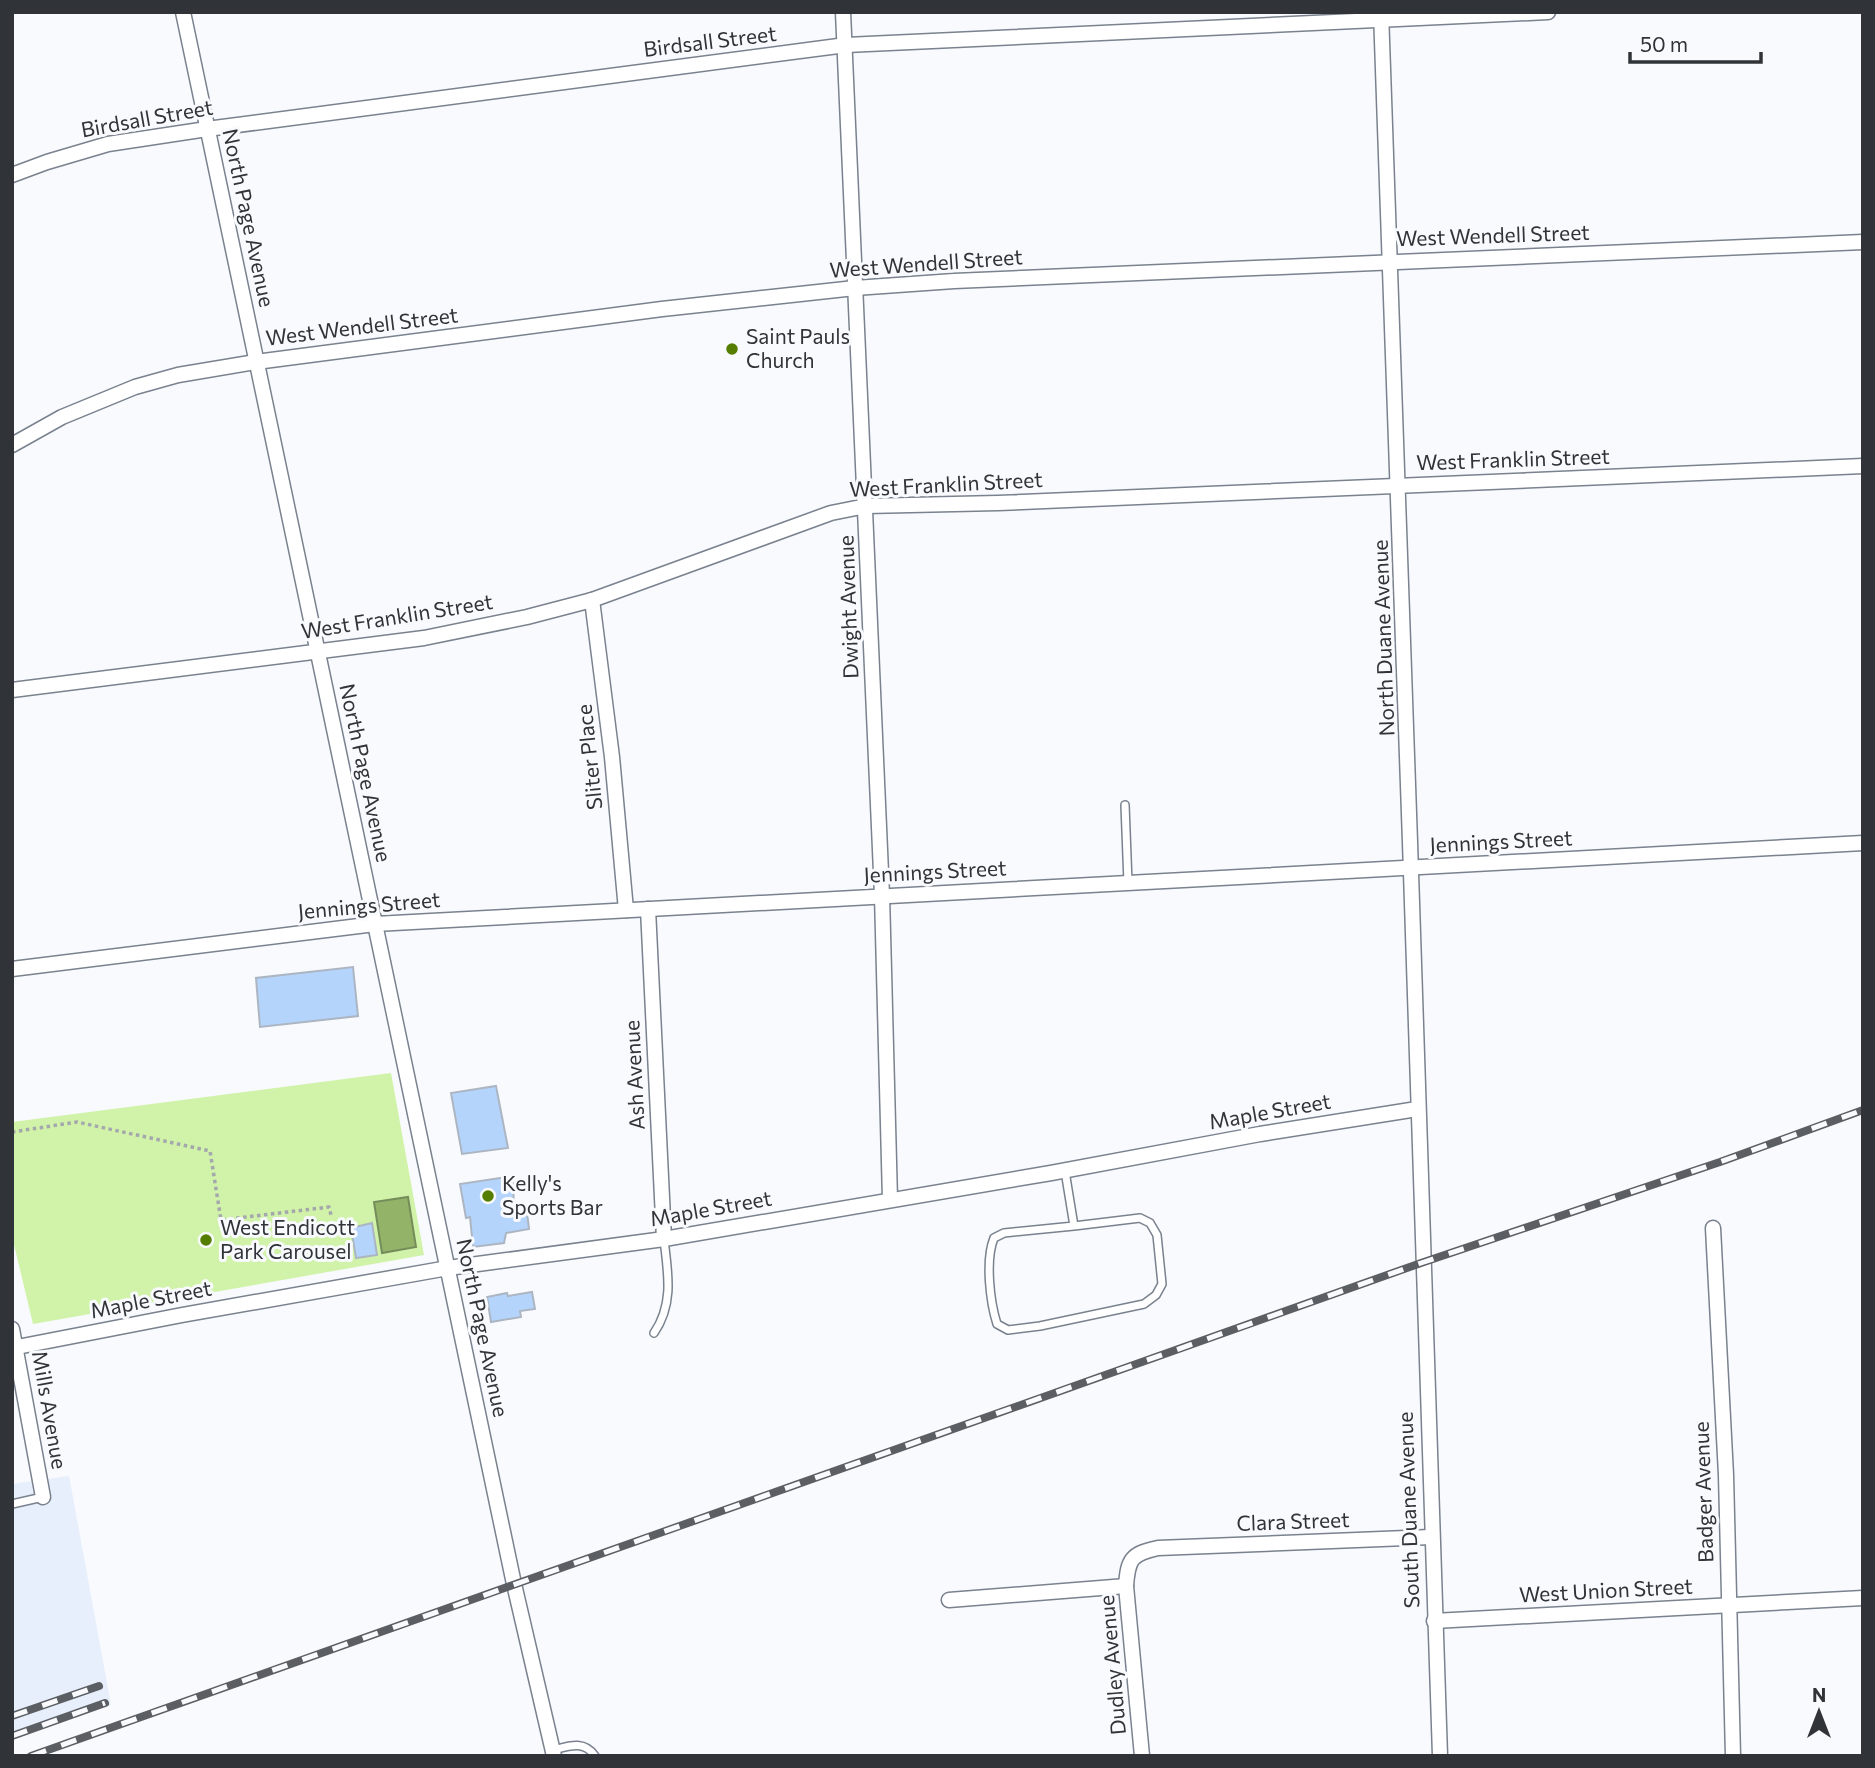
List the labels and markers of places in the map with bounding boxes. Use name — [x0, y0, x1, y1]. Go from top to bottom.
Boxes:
place label: Saint Pauls Church — [746, 323, 850, 372]
marker: Saint Pauls Church — [724, 341, 740, 357]
place label: Kelly's Sports Bar — [502, 1170, 603, 1219]
marker: Kelly's Sports Bar — [480, 1188, 496, 1204]
place label: West Endicott Park Carousel — [220, 1214, 355, 1263]
marker: West Endicott Park Carousel — [198, 1232, 214, 1248]

